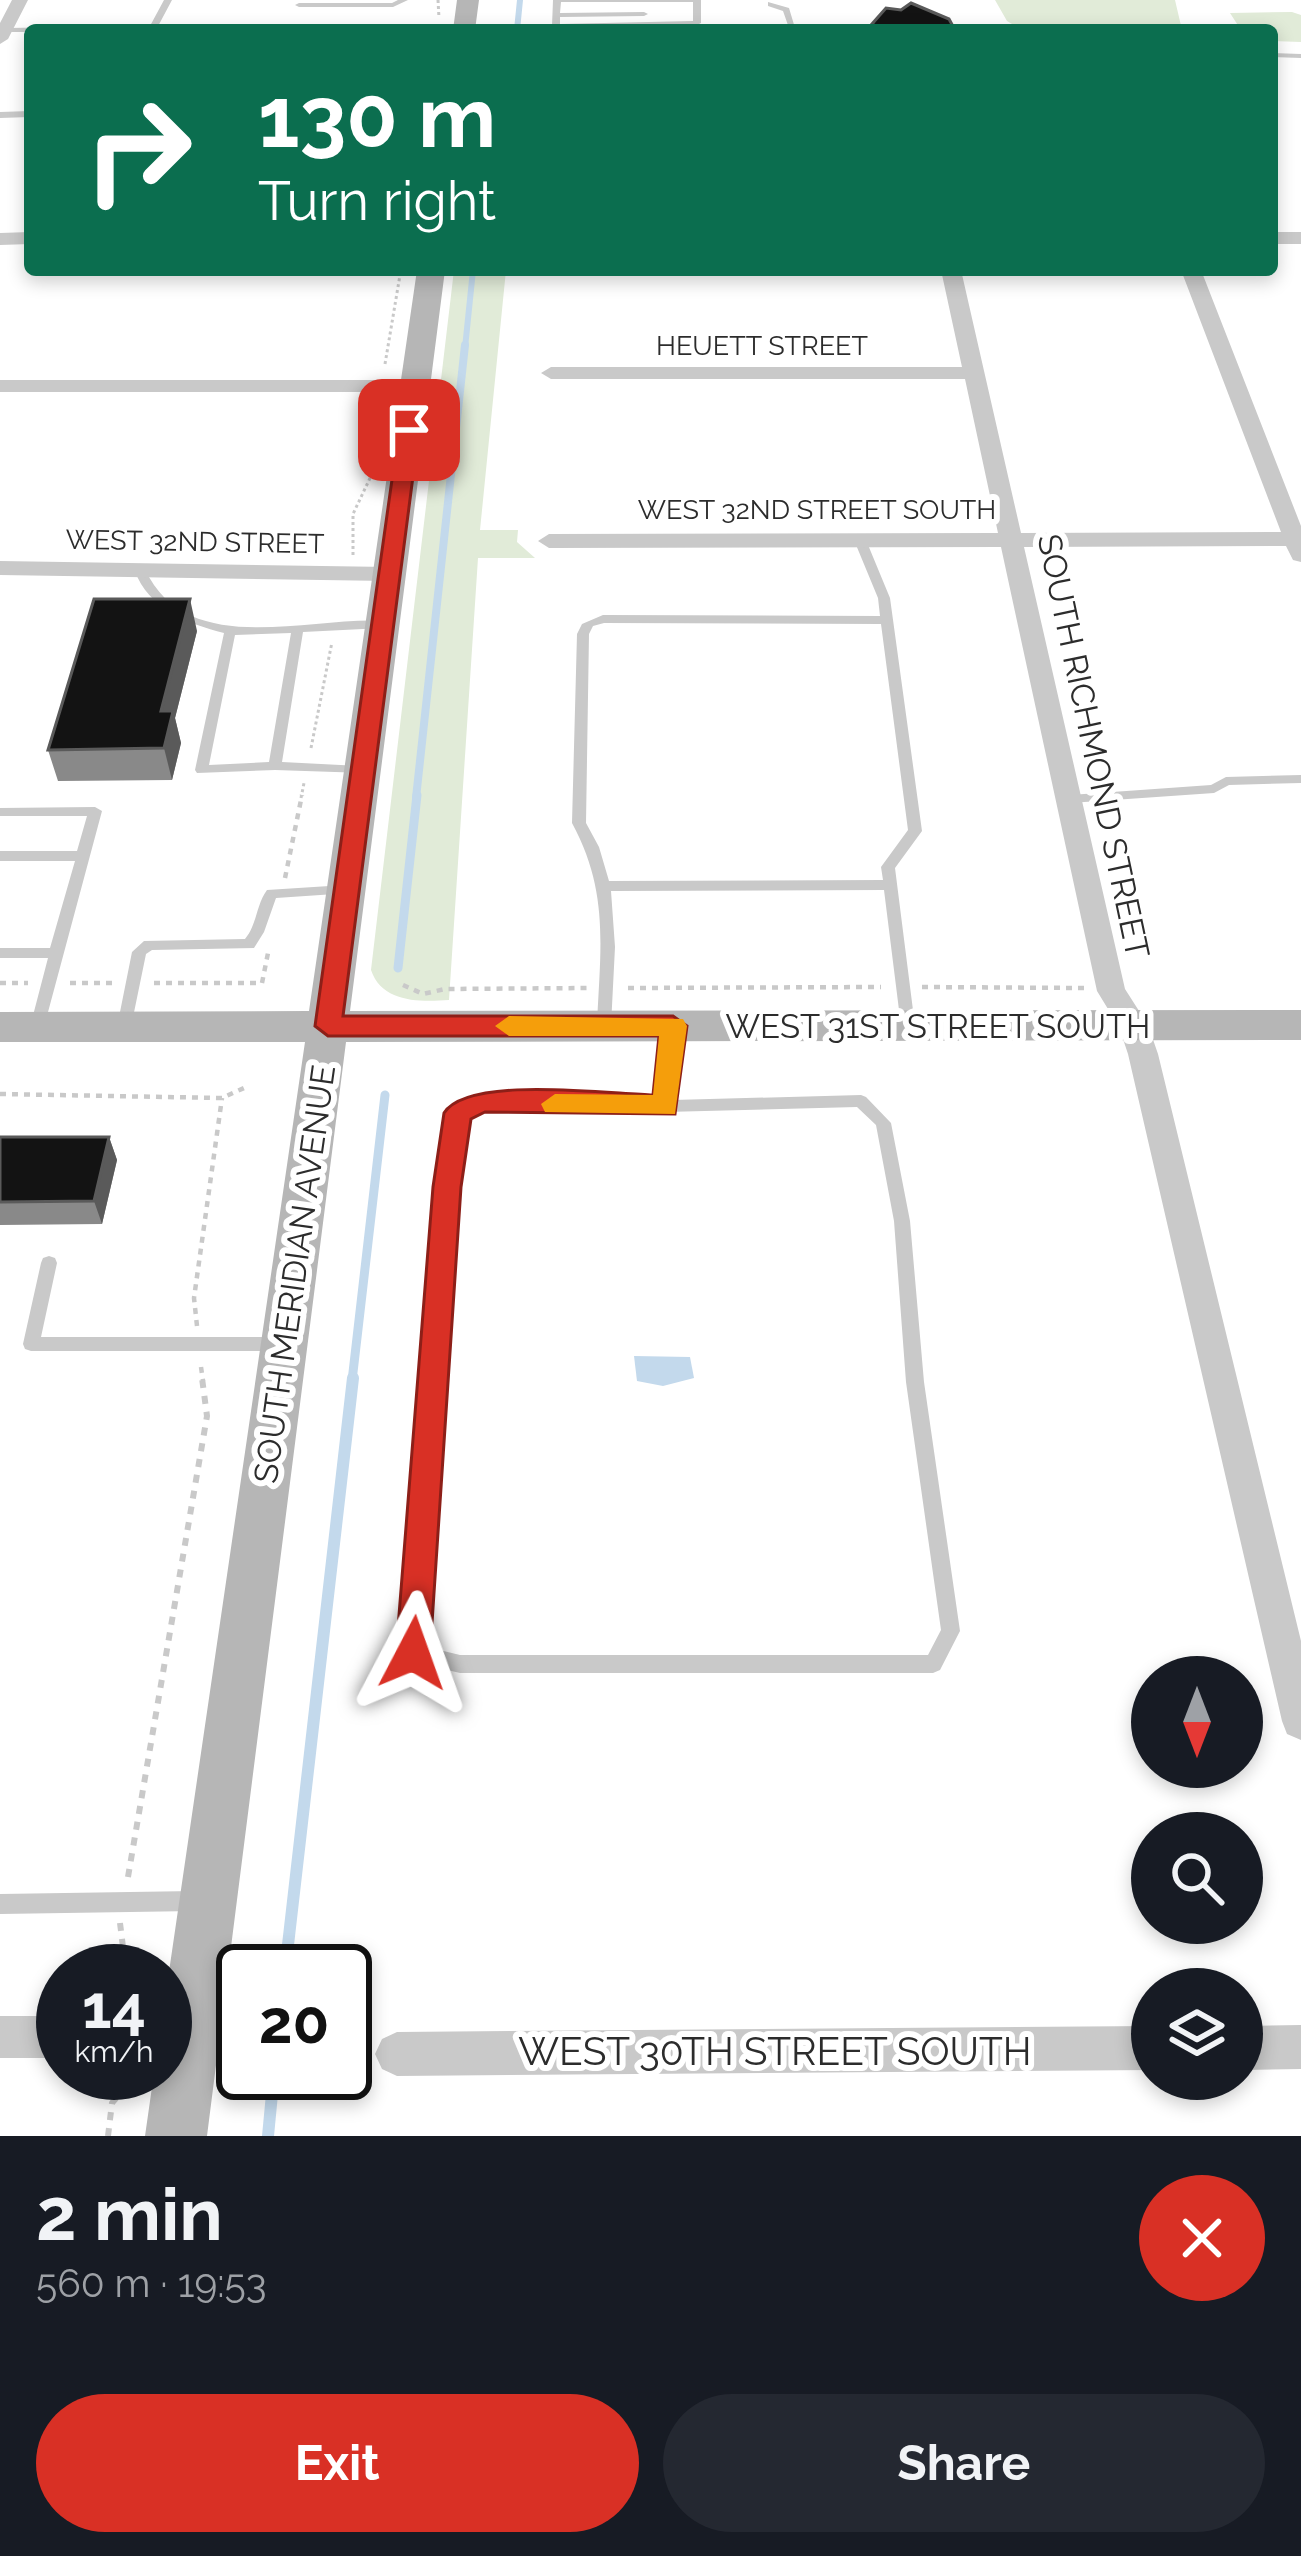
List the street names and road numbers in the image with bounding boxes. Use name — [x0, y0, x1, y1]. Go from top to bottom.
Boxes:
street label: HEUETT STREET — [656, 330, 869, 361]
street label: WEST 32ND STREET SOUTH — [638, 494, 996, 525]
street label: WEST 32ND STREET — [65, 524, 325, 559]
street label: SOUTH RICHMOND STREET — [1029, 530, 1158, 962]
street label: WEST 31ST STREET SOUTH — [726, 1007, 1150, 1046]
street label: SOUTH MERIDIAN AVENUE — [246, 1063, 343, 1486]
street label: WEST 30TH STREET SOUTH — [518, 2028, 1032, 2074]

